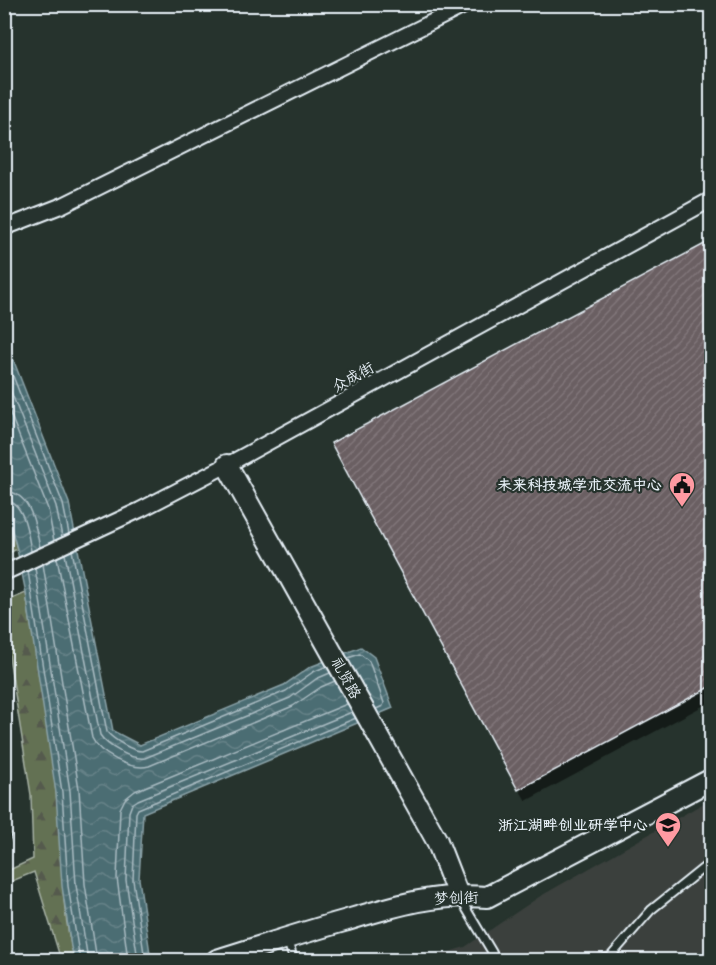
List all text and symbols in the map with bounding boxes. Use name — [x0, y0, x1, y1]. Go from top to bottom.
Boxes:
street label: 众成街 — [328, 356, 377, 396]
public building icon: 未来科技城学术交流中心 — [667, 470, 697, 508]
place label: 未来科技城学术交流中心 — [497, 474, 662, 494]
street label: 礼贤路 — [327, 653, 367, 702]
school or university icon: 浙江湖畔创业研学中心 — [653, 810, 683, 848]
place label: 浙江湖畔创业研学中心 — [498, 814, 648, 834]
street label: 梦创街 — [433, 886, 479, 908]

